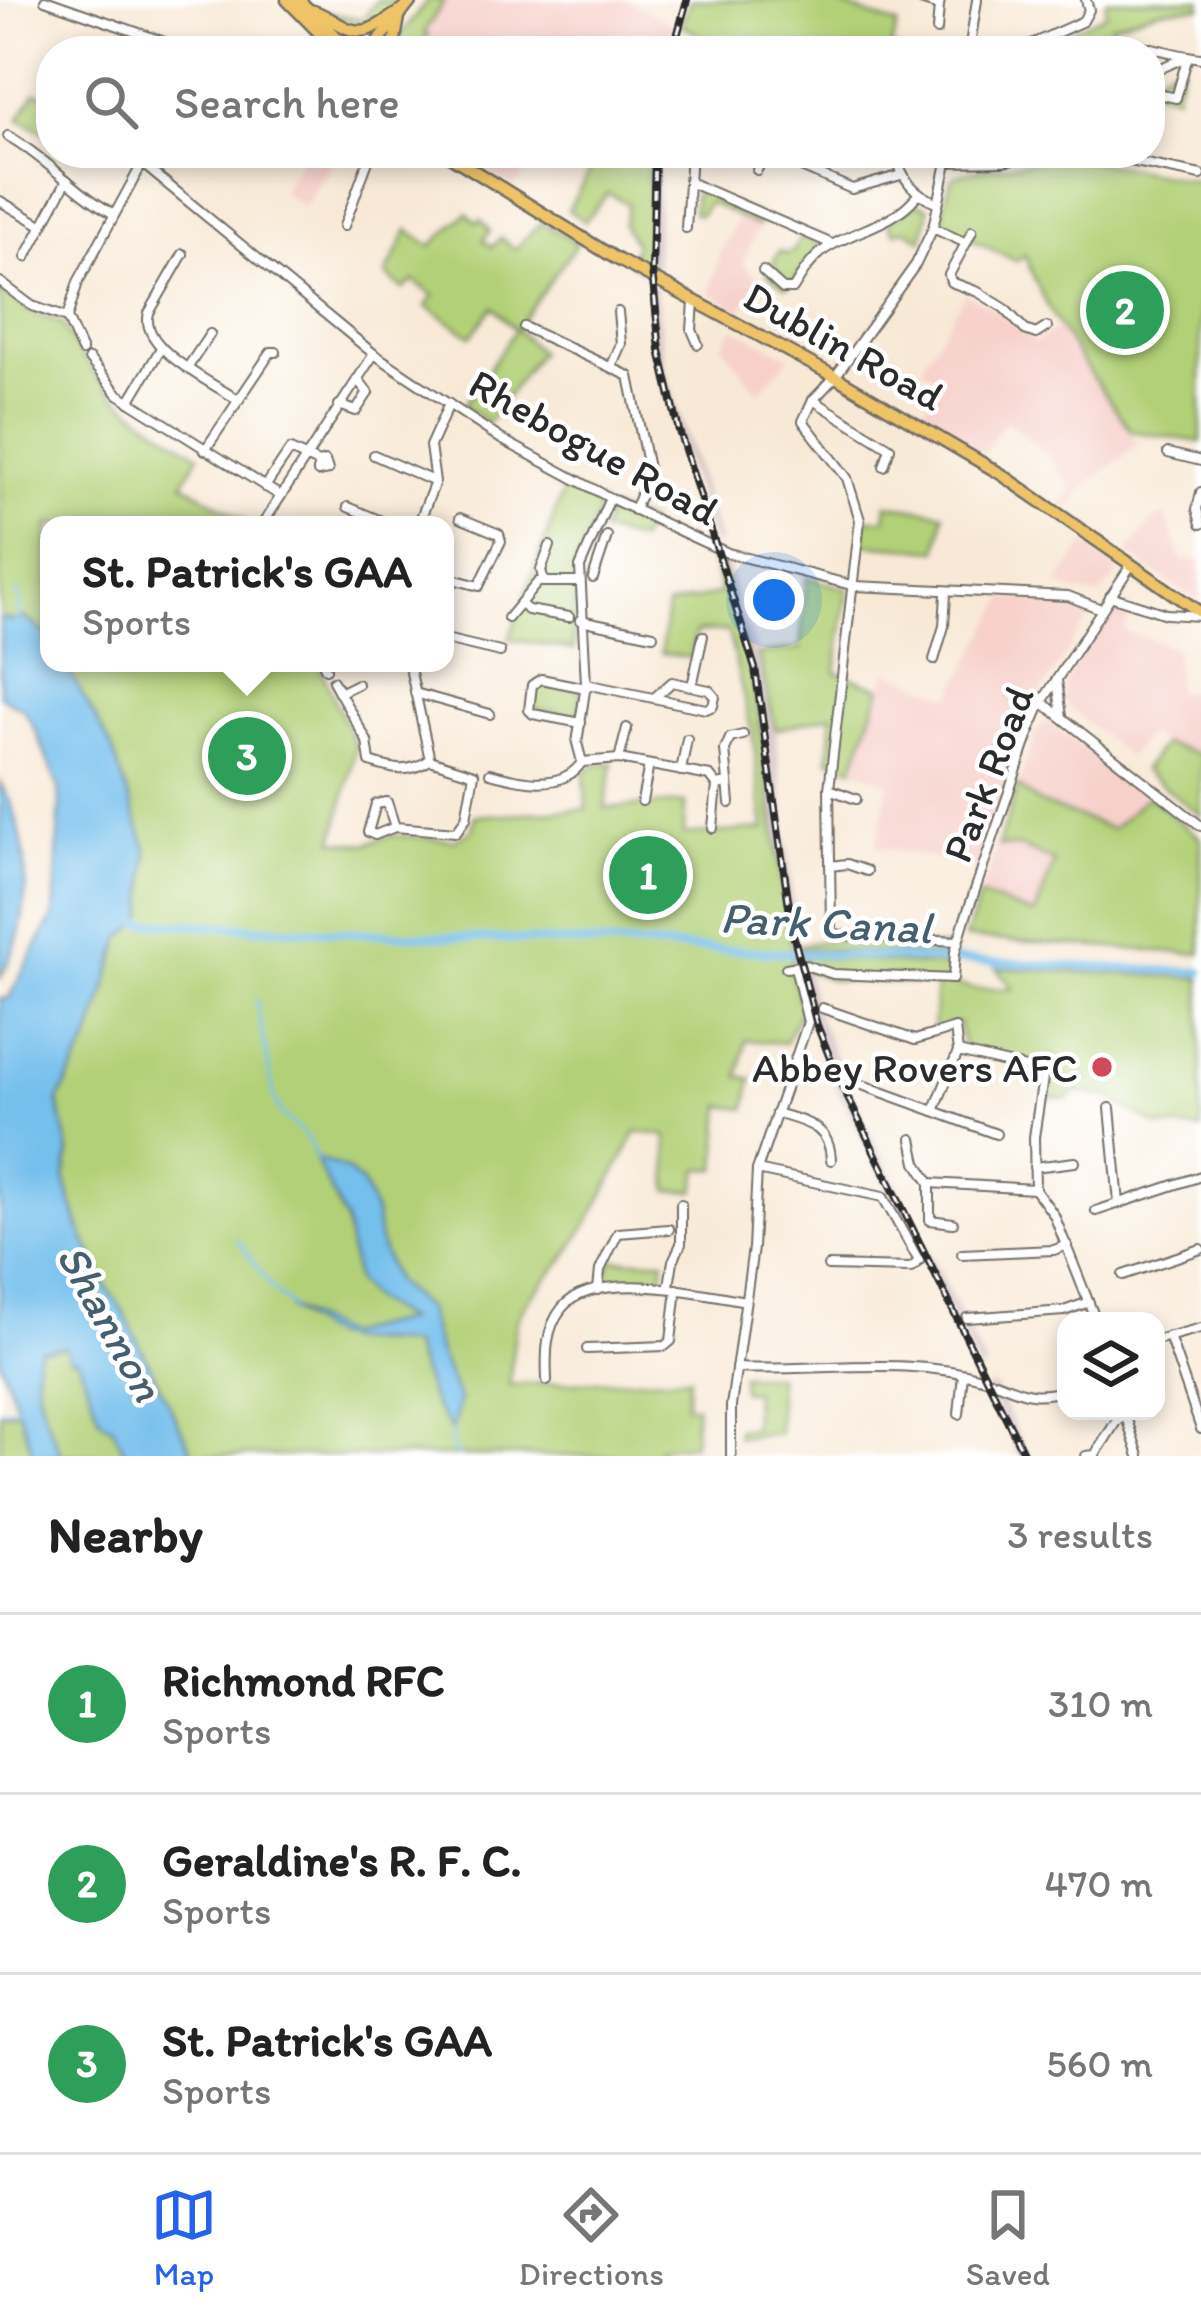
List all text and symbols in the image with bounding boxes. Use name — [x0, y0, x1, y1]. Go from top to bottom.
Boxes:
search box — [36, 36, 1165, 168]
icon: search — [78, 69, 144, 135]
text: Search here — [174, 75, 400, 129]
pin: 2 — [1086, 265, 1164, 355]
street label: Dublin Road — [735, 270, 953, 422]
street label: Rhebogue Road — [460, 357, 728, 537]
popup — [40, 516, 454, 672]
text: St. Patrick's GAA — [82, 544, 412, 598]
your location — [744, 570, 804, 630]
text: Sports — [82, 598, 191, 645]
street label: Park Road — [931, 679, 1045, 869]
pin: 3 — [208, 711, 286, 801]
pin: 1 — [609, 830, 687, 920]
water label: Park Canal — [719, 890, 936, 955]
place label: Abbey Rovers AFC — [752, 1042, 1078, 1093]
marker: Abbey Rovers AFC — [1089, 1054, 1115, 1080]
water label: Shannon — [46, 1234, 176, 1410]
map controls — [1057, 1312, 1165, 1420]
button: layers — [1057, 1312, 1165, 1420]
text: Nearby — [48, 1504, 203, 1565]
text: 3 results — [1007, 1511, 1153, 1558]
text: Richmond RFC — [162, 1653, 445, 1707]
text: 1 — [78, 1680, 96, 1727]
text: 310 m — [1048, 1680, 1153, 1727]
text: Sports — [162, 1707, 271, 1754]
text: Geraldine's R. F. C. — [162, 1833, 522, 1887]
text: 2 — [77, 1860, 97, 1907]
text: 470 m — [1045, 1860, 1153, 1907]
text: Sports — [162, 1887, 271, 1934]
text: St. Patrick's GAA — [162, 2013, 492, 2067]
text: 3 — [76, 2040, 98, 2087]
text: 560 m — [1046, 2040, 1153, 2087]
text: Sports — [162, 2067, 271, 2114]
tab: Map — [151, 2182, 217, 2293]
tab: Directions — [519, 2182, 664, 2293]
tab: Saved — [966, 2182, 1050, 2293]

